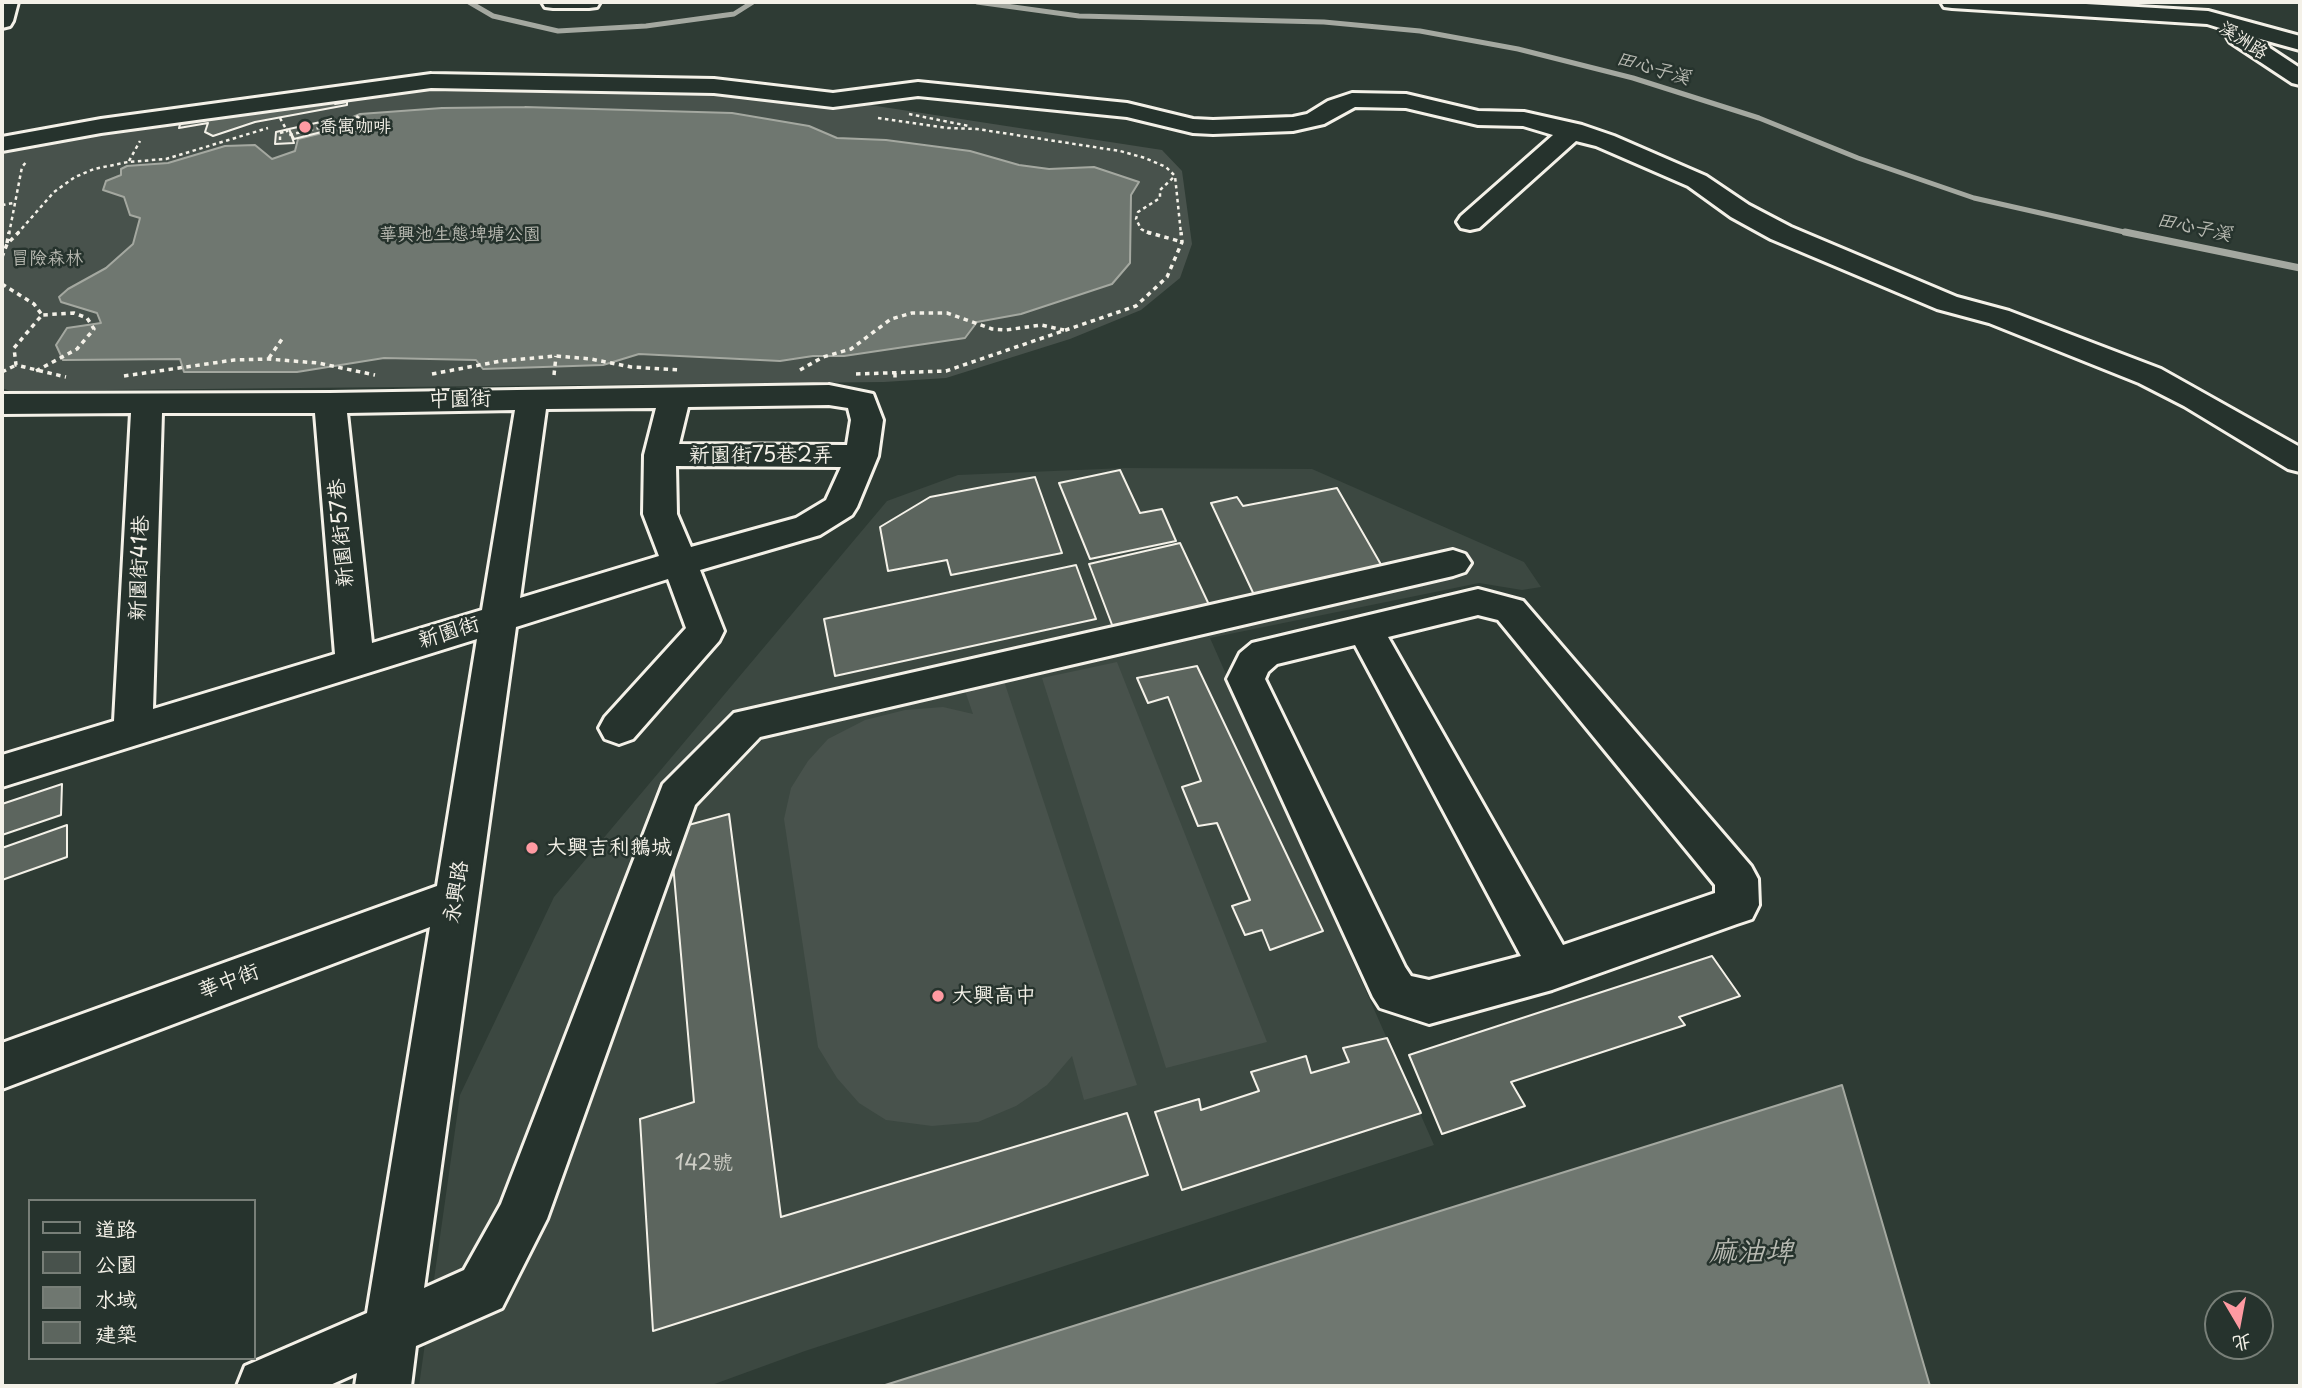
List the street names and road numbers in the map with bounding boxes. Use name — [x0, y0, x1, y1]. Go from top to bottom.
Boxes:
street label: 溪洲路 — [2214, 17, 2272, 65]
street label: 中園街 — [428, 387, 492, 413]
street label: 新園街75巷2弄 — [689, 443, 833, 469]
street label: 新園街57巷 — [325, 478, 359, 588]
street label: 新園街41巷 — [126, 515, 154, 621]
street label: 新園街 — [415, 612, 483, 654]
street label: 永興路 — [440, 859, 474, 925]
street label: 華中街 — [195, 959, 263, 1005]

